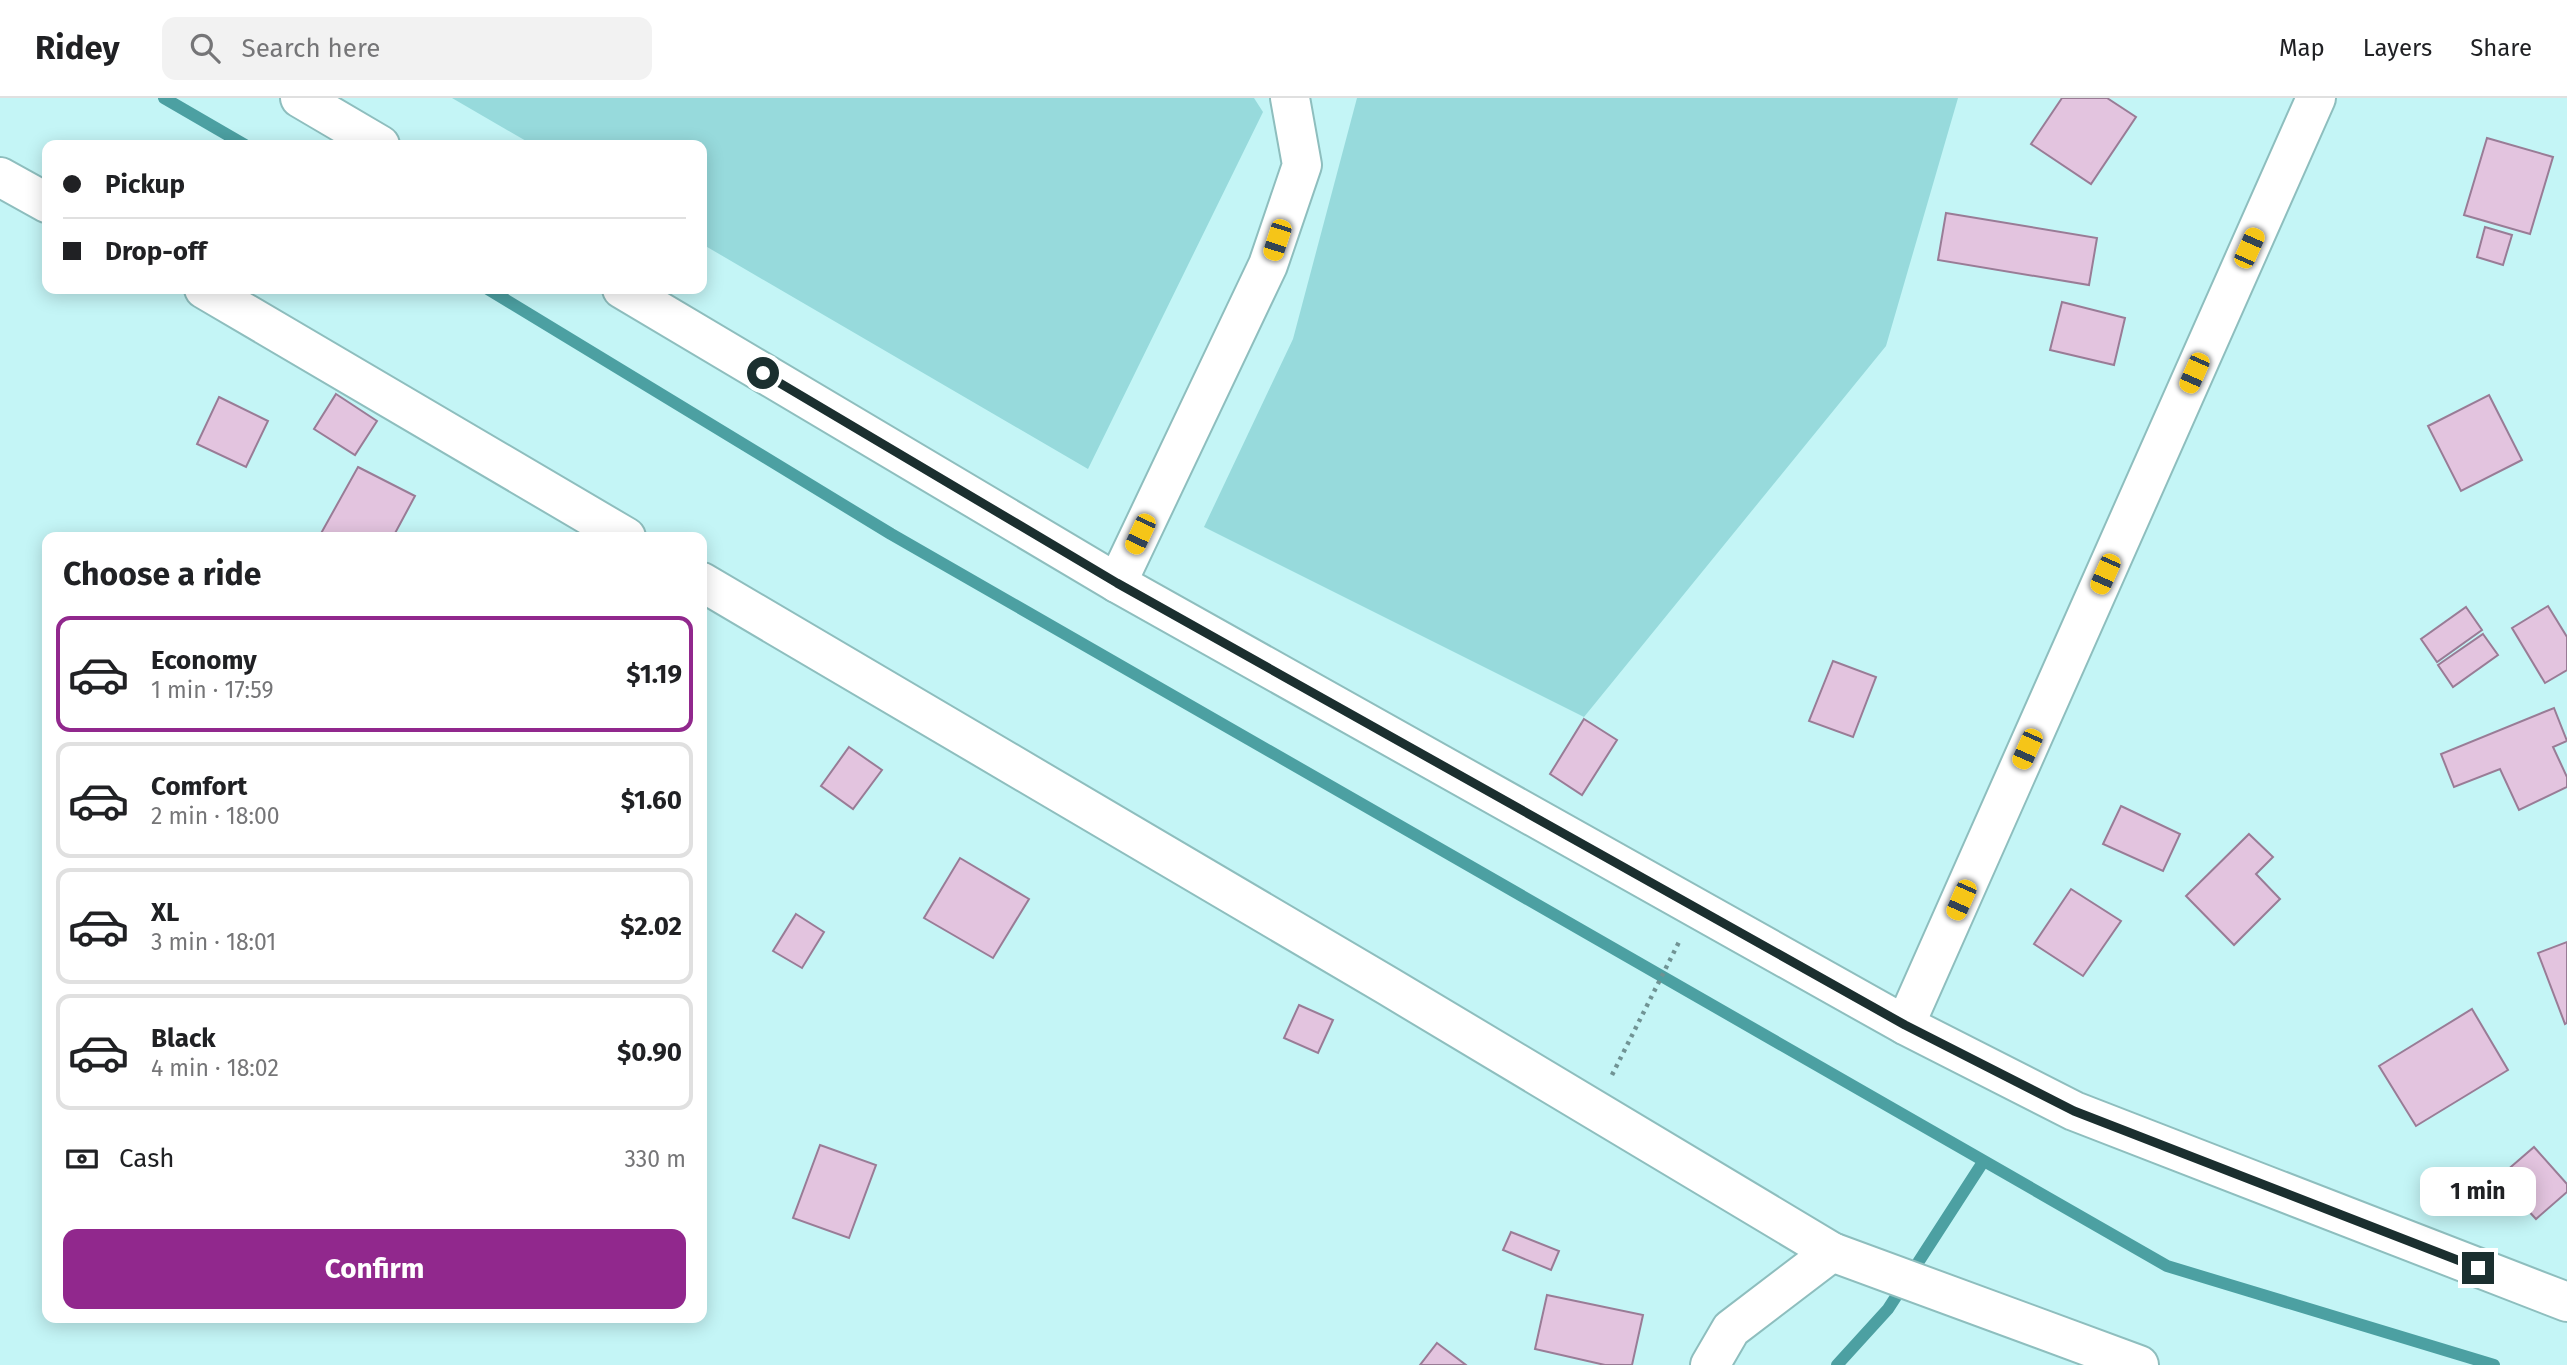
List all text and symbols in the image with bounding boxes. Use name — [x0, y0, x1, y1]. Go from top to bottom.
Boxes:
search box — [162, 17, 652, 80]
text: Ridey — [35, 28, 120, 68]
icon: search — [186, 29, 224, 67]
text: Search here — [242, 33, 380, 64]
text: Map — [2279, 34, 2325, 62]
text: Layers — [2363, 34, 2432, 62]
text: Share — [2470, 34, 2532, 62]
text: Pickup — [105, 169, 185, 200]
car — [1261, 217, 1294, 263]
car — [2231, 225, 2268, 271]
text: Drop-off — [105, 236, 207, 267]
car — [2176, 350, 2213, 396]
route start — [747, 357, 779, 389]
car — [1122, 511, 1159, 557]
car — [2087, 551, 2124, 597]
text: Choose a ride — [63, 555, 261, 593]
icon: car — [67, 643, 130, 706]
text: Economy — [151, 645, 257, 676]
text: $1.19 — [626, 659, 682, 690]
text: 1 min · 17:59 — [151, 676, 273, 704]
car — [2009, 726, 2046, 772]
icon: car — [67, 769, 130, 832]
text: Comfort — [151, 771, 247, 802]
text: $1.60 — [621, 785, 682, 816]
text: 2 min · 18:00 — [151, 802, 280, 830]
car — [1943, 877, 1980, 923]
icon: car — [67, 895, 130, 958]
text: XL — [151, 897, 179, 928]
text: $2.02 — [620, 911, 682, 942]
text: 3 min · 18:01 — [151, 928, 276, 956]
icon: car — [67, 1021, 130, 1084]
text: Black — [151, 1023, 216, 1054]
text: $0.90 — [617, 1037, 682, 1068]
text: 4 min · 18:02 — [151, 1054, 279, 1082]
icon: cash — [63, 1140, 101, 1178]
text: Cash — [119, 1143, 175, 1174]
text: 330 m — [624, 1145, 686, 1173]
callout: 1 min — [2420, 1166, 2536, 1216]
text: 1 min — [2450, 1177, 2506, 1205]
button: Confirm — [63, 1229, 686, 1309]
route end — [2462, 1252, 2494, 1284]

